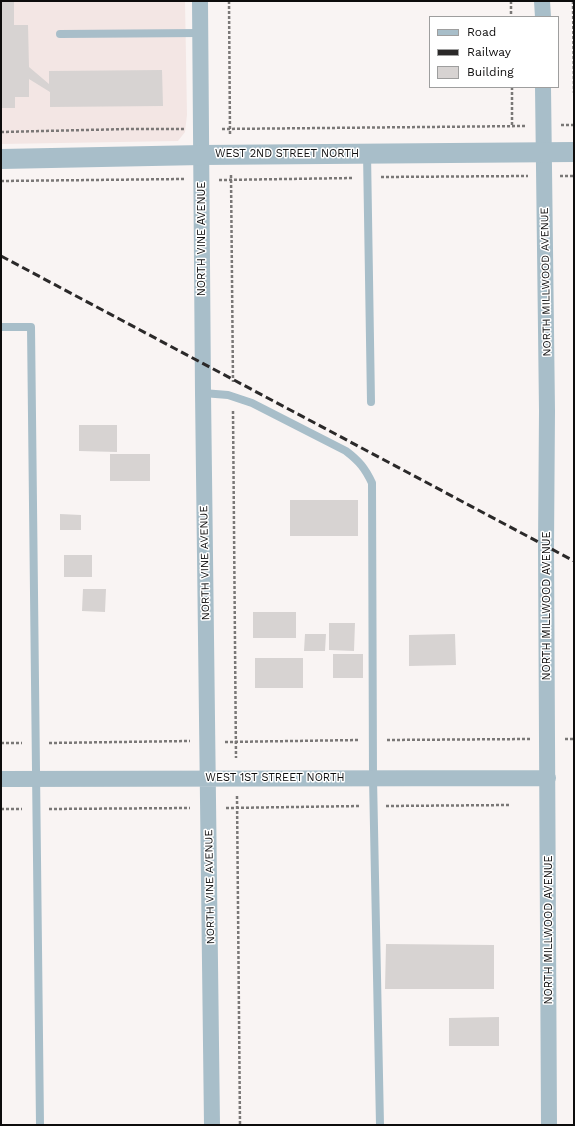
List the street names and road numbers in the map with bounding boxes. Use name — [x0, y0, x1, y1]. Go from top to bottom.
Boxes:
street label: WEST 2ND STREET NORTH — [215, 147, 359, 161]
street label: NORTH VINE AVENUE — [195, 182, 209, 296]
street label: NORTH MILLWOOD AVENUE — [538, 207, 554, 357]
street label: NORTH VINE AVENUE — [197, 506, 213, 620]
street label: NORTH MILLWOOD AVENUE — [540, 531, 554, 681]
street label: WEST 1ST STREET NORTH — [205, 771, 345, 785]
street label: NORTH VINE AVENUE — [202, 830, 218, 944]
street label: NORTH MILLWOOD AVENUE — [542, 855, 556, 1005]

